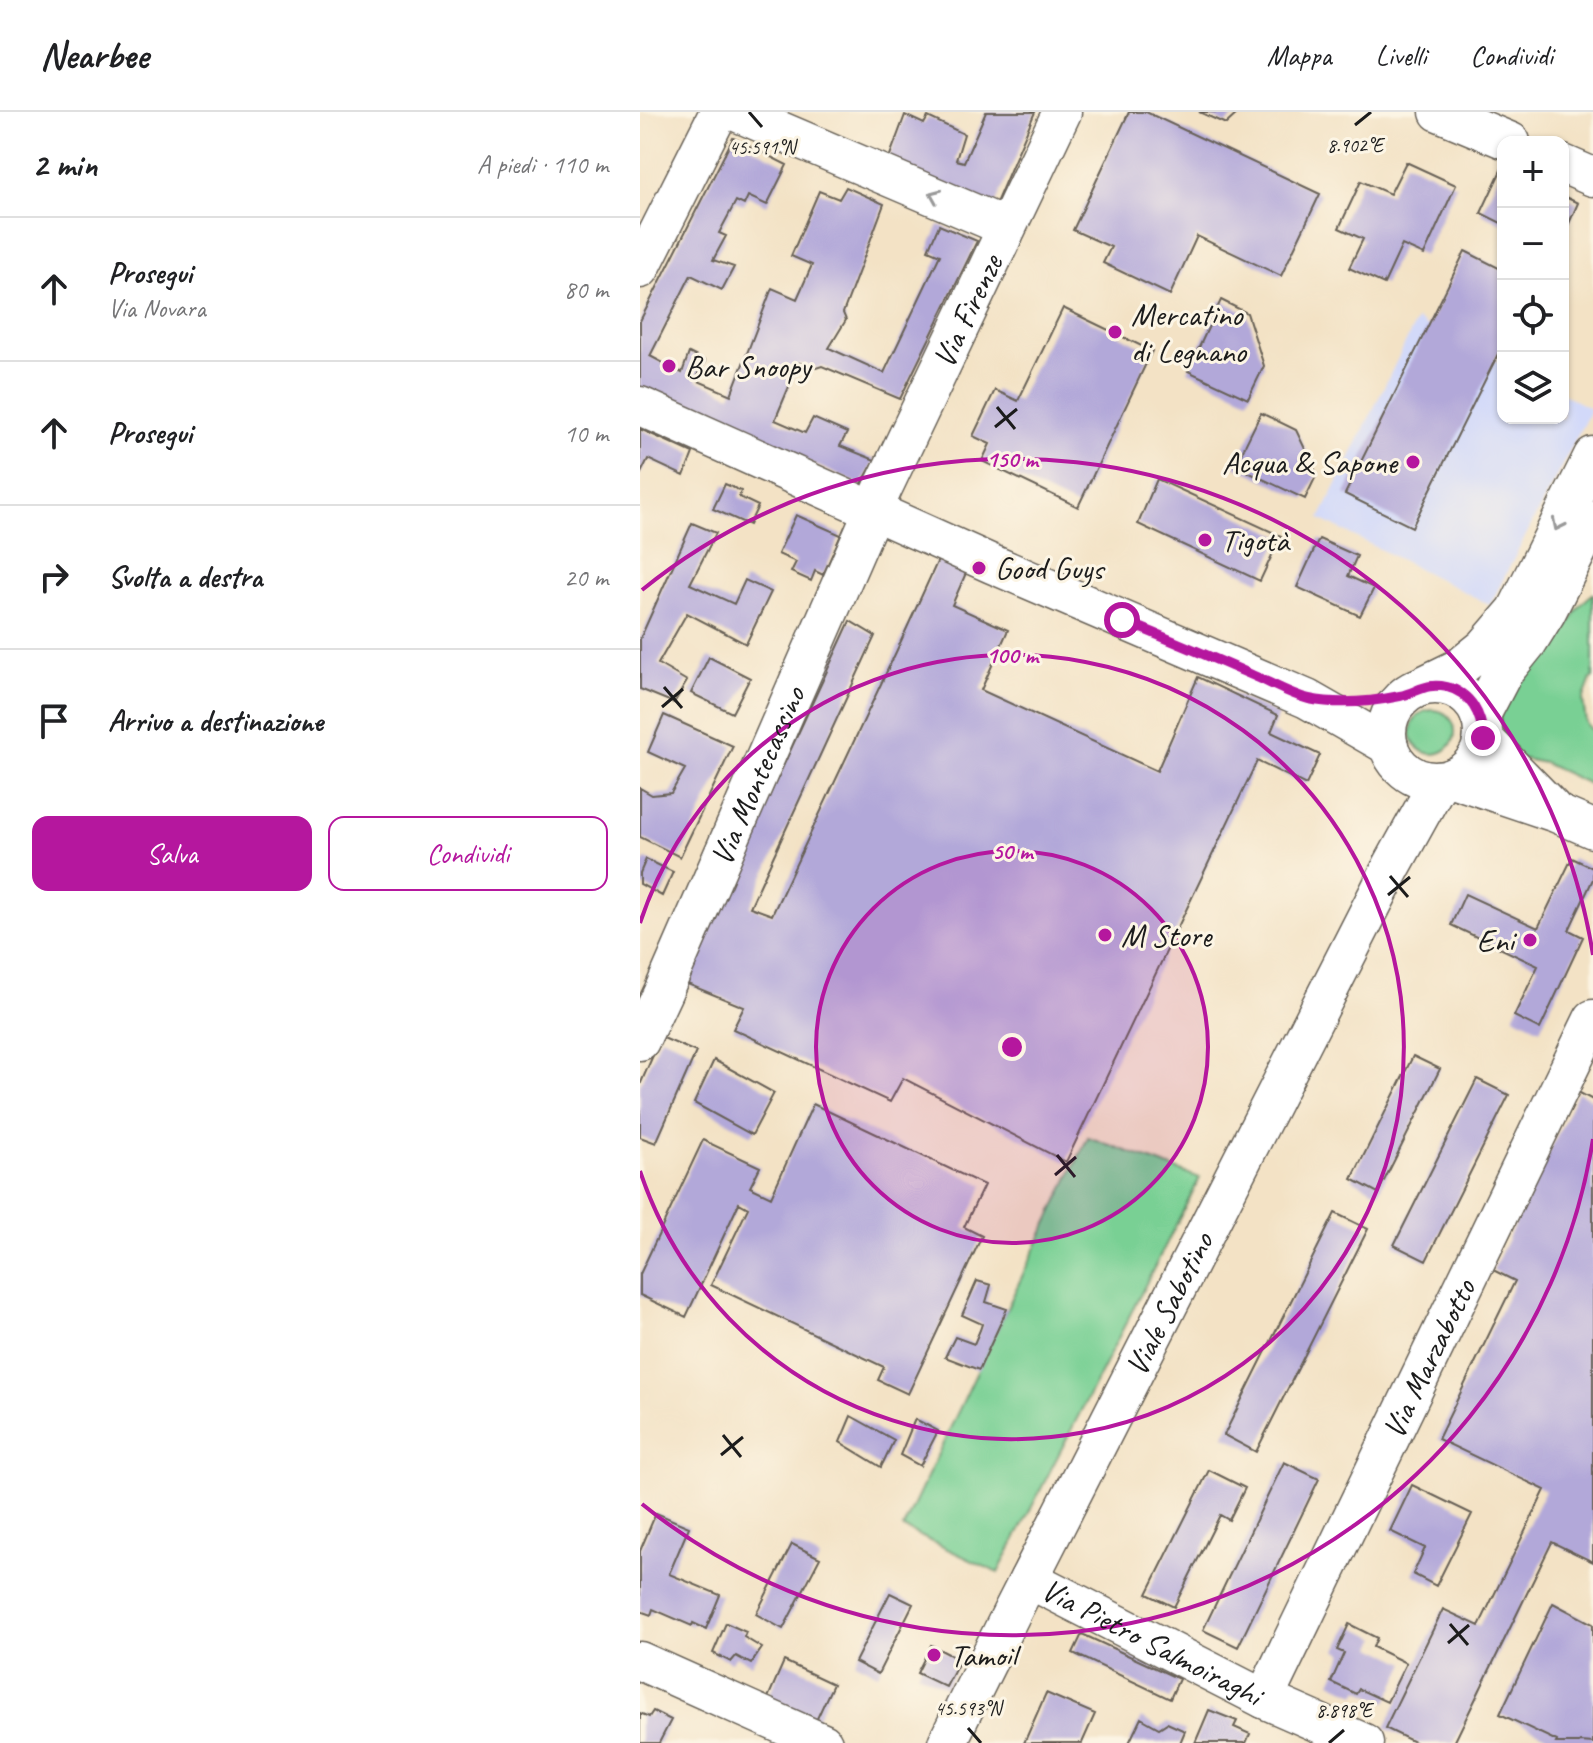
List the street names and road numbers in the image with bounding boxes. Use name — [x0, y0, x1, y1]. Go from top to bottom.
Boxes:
street label: Via Firenze — [923, 246, 1013, 374]
street label: Via Montecassino — [701, 679, 815, 871]
street label: Viale Sabotino — [1116, 1224, 1224, 1383]
street label: Via Marzabotto — [1373, 1271, 1486, 1445]
street label: Via Pietro Salmoiraghi — [1035, 1569, 1272, 1717]

